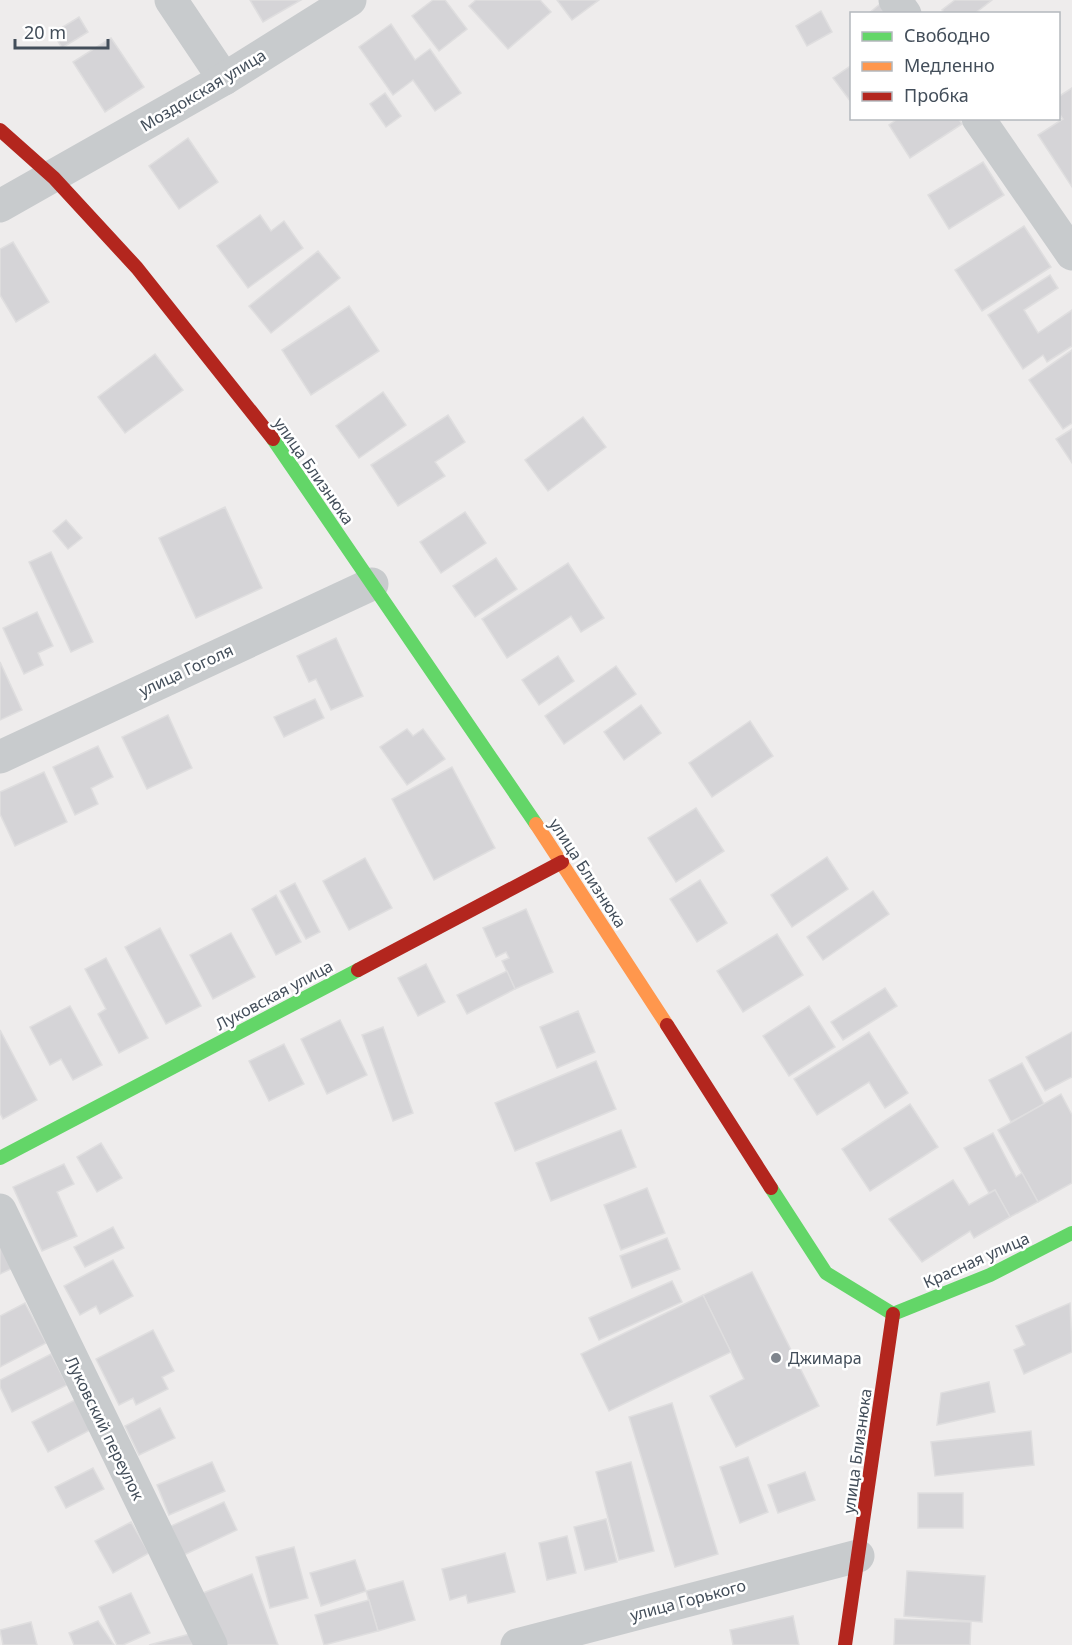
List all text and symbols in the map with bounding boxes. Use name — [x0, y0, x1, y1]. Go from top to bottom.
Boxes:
scale bar — [15, 12, 108, 50]
legend — [850, 12, 1060, 120]
text: 20 m — [24, 20, 66, 44]
text: Свободно — [904, 23, 990, 47]
street label: Моздокская улица — [136, 44, 270, 136]
text: Медленно — [904, 53, 995, 77]
text: Пробка — [904, 83, 969, 107]
street label: улица Близнюка — [269, 413, 359, 529]
street label: улица Гоголя — [135, 639, 237, 701]
street label: улица Близнюка — [544, 814, 632, 932]
street label: Луковская улица — [212, 955, 336, 1035]
street label: Красная улица — [919, 1227, 1033, 1293]
place label: Джимара — [788, 1347, 862, 1369]
marker: Джимара — [769, 1351, 783, 1365]
street label: Луковский переулок — [61, 1352, 150, 1504]
street label: улица Близнюка — [837, 1387, 877, 1515]
street label: улица Горького — [628, 1574, 748, 1626]

